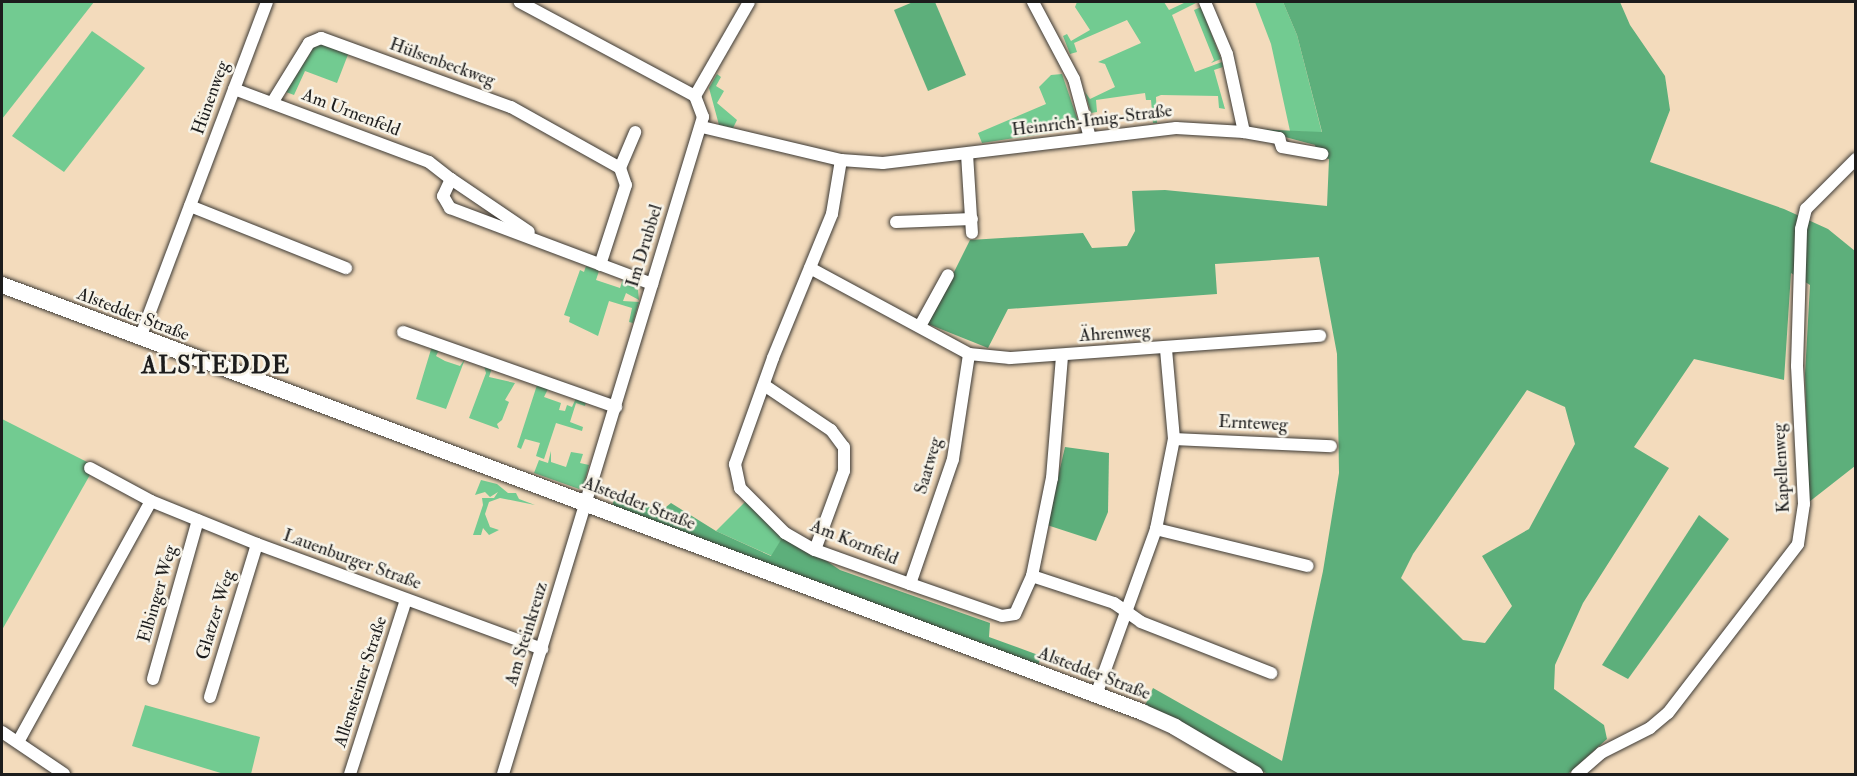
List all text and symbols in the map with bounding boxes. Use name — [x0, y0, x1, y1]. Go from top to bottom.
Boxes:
street label: Hülsenbeckweg — [386, 34, 498, 92]
street label: Hünenweg — [188, 58, 234, 138]
street label: Am Urnenfeld — [299, 84, 403, 142]
street label: Heinrich-Imig-Straße — [1011, 100, 1173, 142]
street label: Im Drubbel — [622, 202, 668, 290]
street label: Alstedder Straße — [74, 284, 192, 346]
street label: Ährenweg — [1079, 321, 1151, 347]
district label: ALSTEDDE — [142, 352, 290, 380]
street label: Ernteweg — [1218, 411, 1288, 437]
street label: Kapellenweg — [1769, 423, 1795, 513]
street label: Saatweg — [911, 435, 947, 497]
street label: Alstedder Straße — [580, 473, 698, 535]
street label: Am Kornfeld — [807, 516, 901, 570]
street label: Lauenburger Straße — [280, 525, 424, 595]
street label: Elbinger Weg — [134, 543, 182, 645]
street label: Glatzer Weg — [192, 567, 240, 663]
street label: Am Steinkreuz — [501, 579, 553, 689]
street label: Allensteiner Straße — [330, 614, 392, 750]
street label: Alstedder Straße — [1035, 643, 1153, 705]

